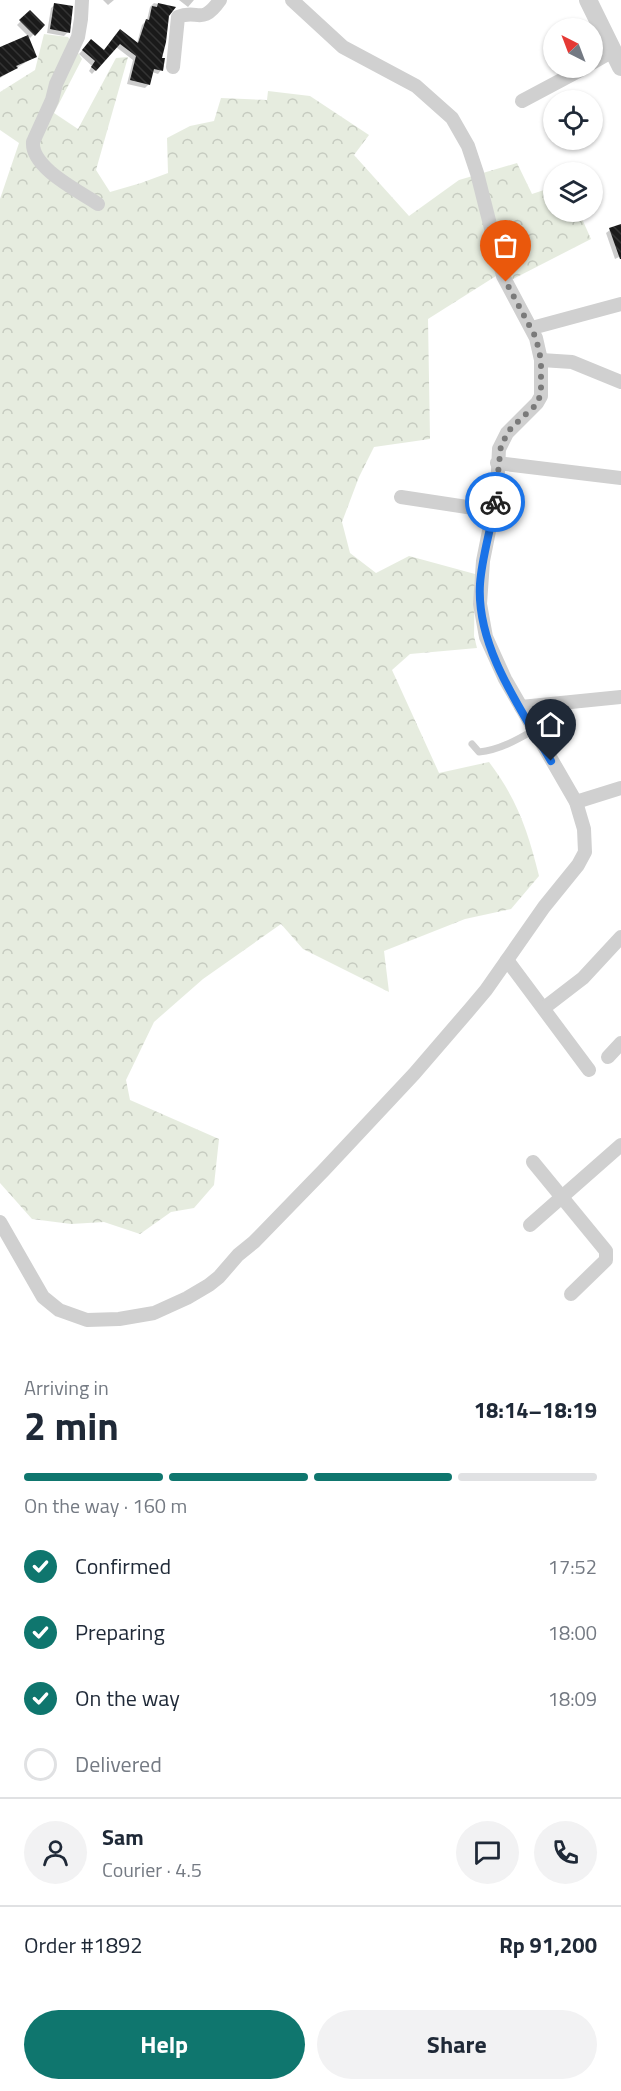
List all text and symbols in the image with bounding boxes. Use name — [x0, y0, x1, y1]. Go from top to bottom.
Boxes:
north arrow — [543, 18, 603, 78]
map controls — [543, 18, 603, 222]
button: locate — [543, 90, 603, 150]
button: layers — [543, 162, 603, 222]
pin — [480, 220, 531, 282]
icon: bag — [489, 229, 522, 262]
courier — [465, 472, 525, 532]
icon: bike — [479, 486, 512, 519]
pin — [525, 699, 576, 761]
icon: home — [534, 708, 567, 741]
text: Arriving in — [24, 1372, 109, 1403]
text: 18:14–18:19 — [474, 1393, 597, 1427]
text: 2 min — [24, 1396, 119, 1455]
text: On the way · 160 m — [24, 1490, 187, 1521]
text: Confirmed — [75, 1549, 171, 1583]
icon: check — [24, 1550, 57, 1583]
text: 17:52 — [548, 1551, 597, 1582]
text: Preparing — [75, 1615, 165, 1649]
icon: check — [24, 1616, 57, 1649]
text: 18:00 — [548, 1617, 597, 1648]
text: On the way — [75, 1681, 180, 1715]
icon: check — [24, 1682, 57, 1715]
text: 18:09 — [548, 1683, 597, 1714]
text: Delivered — [75, 1747, 162, 1781]
text: Sam — [102, 1820, 144, 1854]
button: person — [24, 1821, 87, 1884]
button: chat — [456, 1821, 519, 1884]
button: phone — [534, 1821, 597, 1884]
text: Courier · 4.5 — [102, 1854, 202, 1885]
text: Order #1892 — [24, 1928, 143, 1962]
text: Rp 91,200 — [499, 1928, 597, 1962]
button: Help — [24, 2010, 305, 2079]
button: Share — [317, 2010, 597, 2079]

